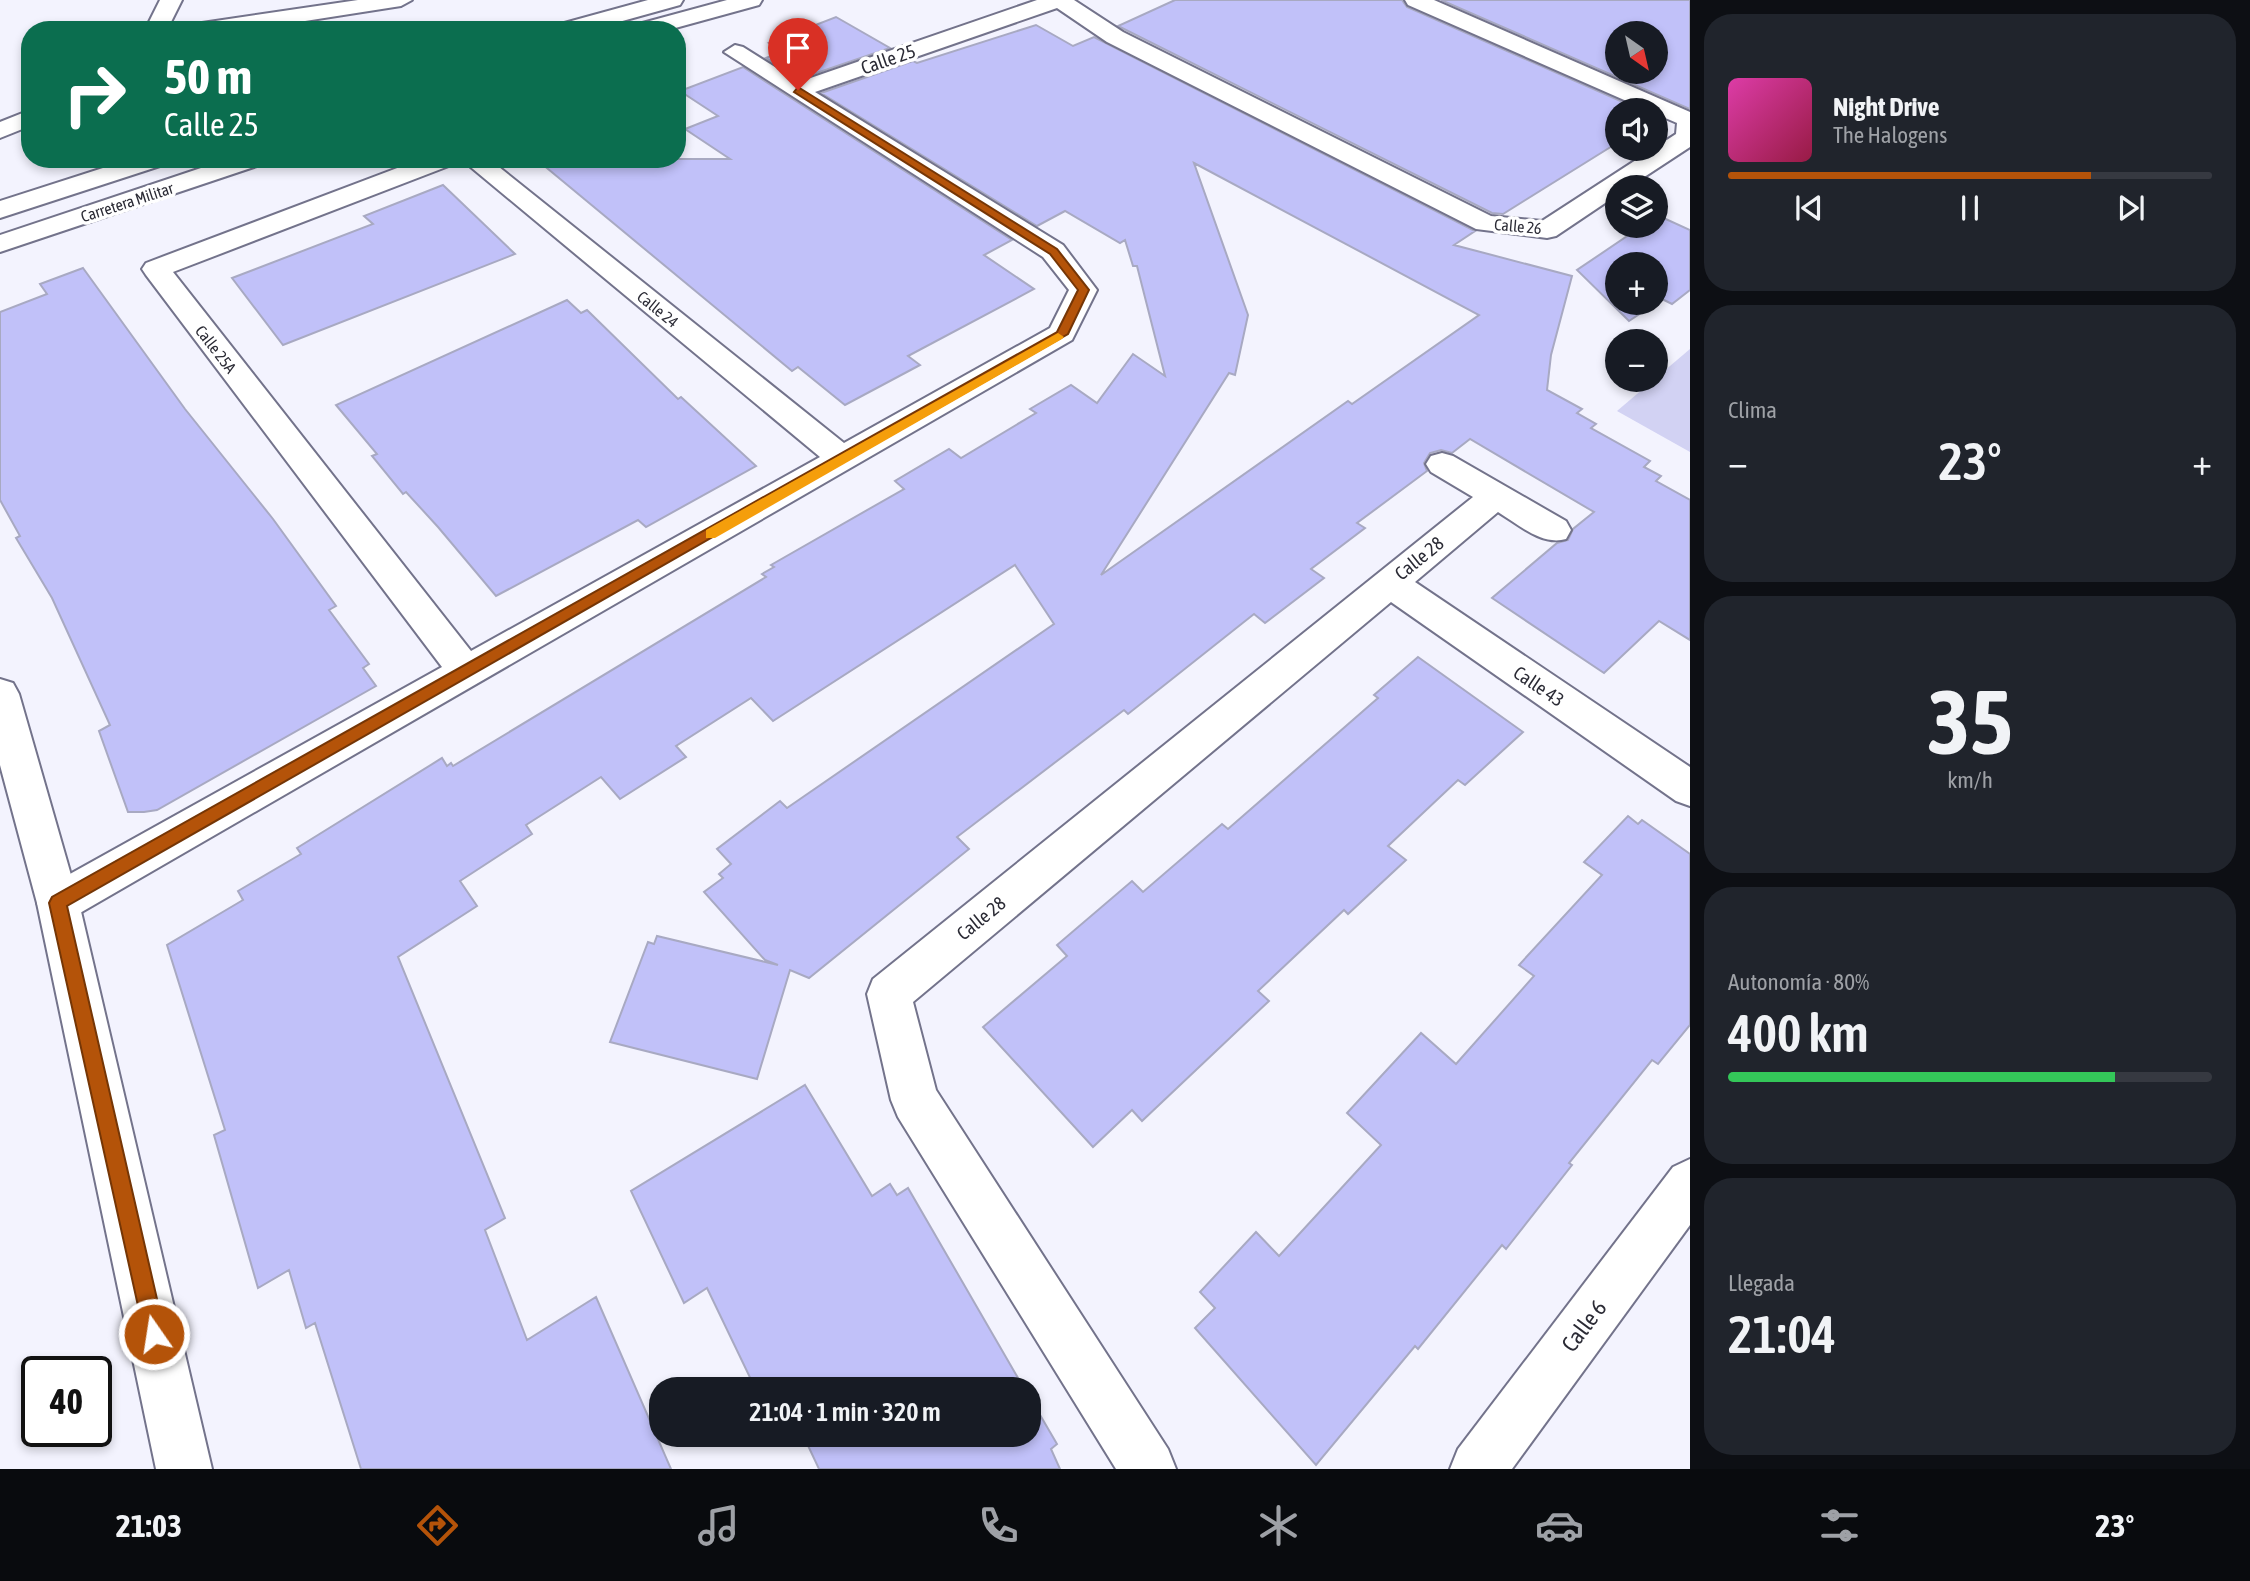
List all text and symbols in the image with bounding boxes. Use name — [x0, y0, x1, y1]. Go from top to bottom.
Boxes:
pin — [768, 18, 828, 90]
north arrow — [1605, 21, 1668, 84]
map controls — [1605, 21, 1668, 392]
icon: arrive — [779, 29, 817, 67]
street label: Calle 25 — [858, 39, 918, 79]
text: 50 m — [164, 48, 252, 104]
icon: right — [49, 49, 140, 140]
text: Night Drive — [1833, 92, 1940, 122]
button: sound — [1605, 98, 1668, 161]
text: Calle 25 — [164, 106, 259, 143]
text: The Halogens — [1833, 122, 1947, 148]
button: layers — [1605, 175, 1668, 238]
street label: Carretera Militar — [78, 178, 176, 225]
icon: previous — [1790, 189, 1828, 227]
icon: pause — [1951, 189, 1989, 227]
icon: next — [2112, 189, 2150, 227]
street label: Calle 26 — [1494, 215, 1542, 237]
button: + — [1605, 252, 1668, 315]
street label: Calle 24 — [634, 287, 682, 331]
street label: Calle 25A — [192, 322, 240, 376]
button: − — [1605, 329, 1668, 392]
text: Clima — [1728, 397, 1777, 423]
text: 23° — [1938, 431, 2002, 491]
text: − — [1728, 440, 1748, 483]
text: + — [2192, 440, 2212, 483]
street label: Calle 28 — [1390, 532, 1448, 584]
street label: Calle 43 — [1509, 661, 1569, 711]
text: 35 — [1927, 669, 2013, 773]
text: km/h — [1947, 767, 1993, 793]
street label: Calle 28 — [952, 892, 1010, 944]
text: Autonomía · 80% — [1728, 969, 1869, 995]
text: 400 km — [1728, 1003, 1869, 1063]
text: Llegada — [1728, 1270, 1795, 1296]
street label: Calle 6 — [1556, 1295, 1612, 1357]
position arrow — [117, 1297, 191, 1371]
text: 21:04 — [1728, 1304, 1836, 1364]
speed limit sign: 40 — [21, 1356, 112, 1447]
text: 21:04 · 1 min · 320 m — [749, 1397, 941, 1427]
icon: directions — [413, 1501, 462, 1550]
icon: music — [694, 1501, 743, 1550]
icon: phone — [974, 1501, 1023, 1550]
icon: climate — [1254, 1501, 1303, 1550]
icon: car — [1535, 1501, 1584, 1550]
icon: filters — [1815, 1501, 1864, 1550]
text: 21:03 — [116, 1507, 182, 1544]
text: 23° — [2095, 1507, 2134, 1544]

